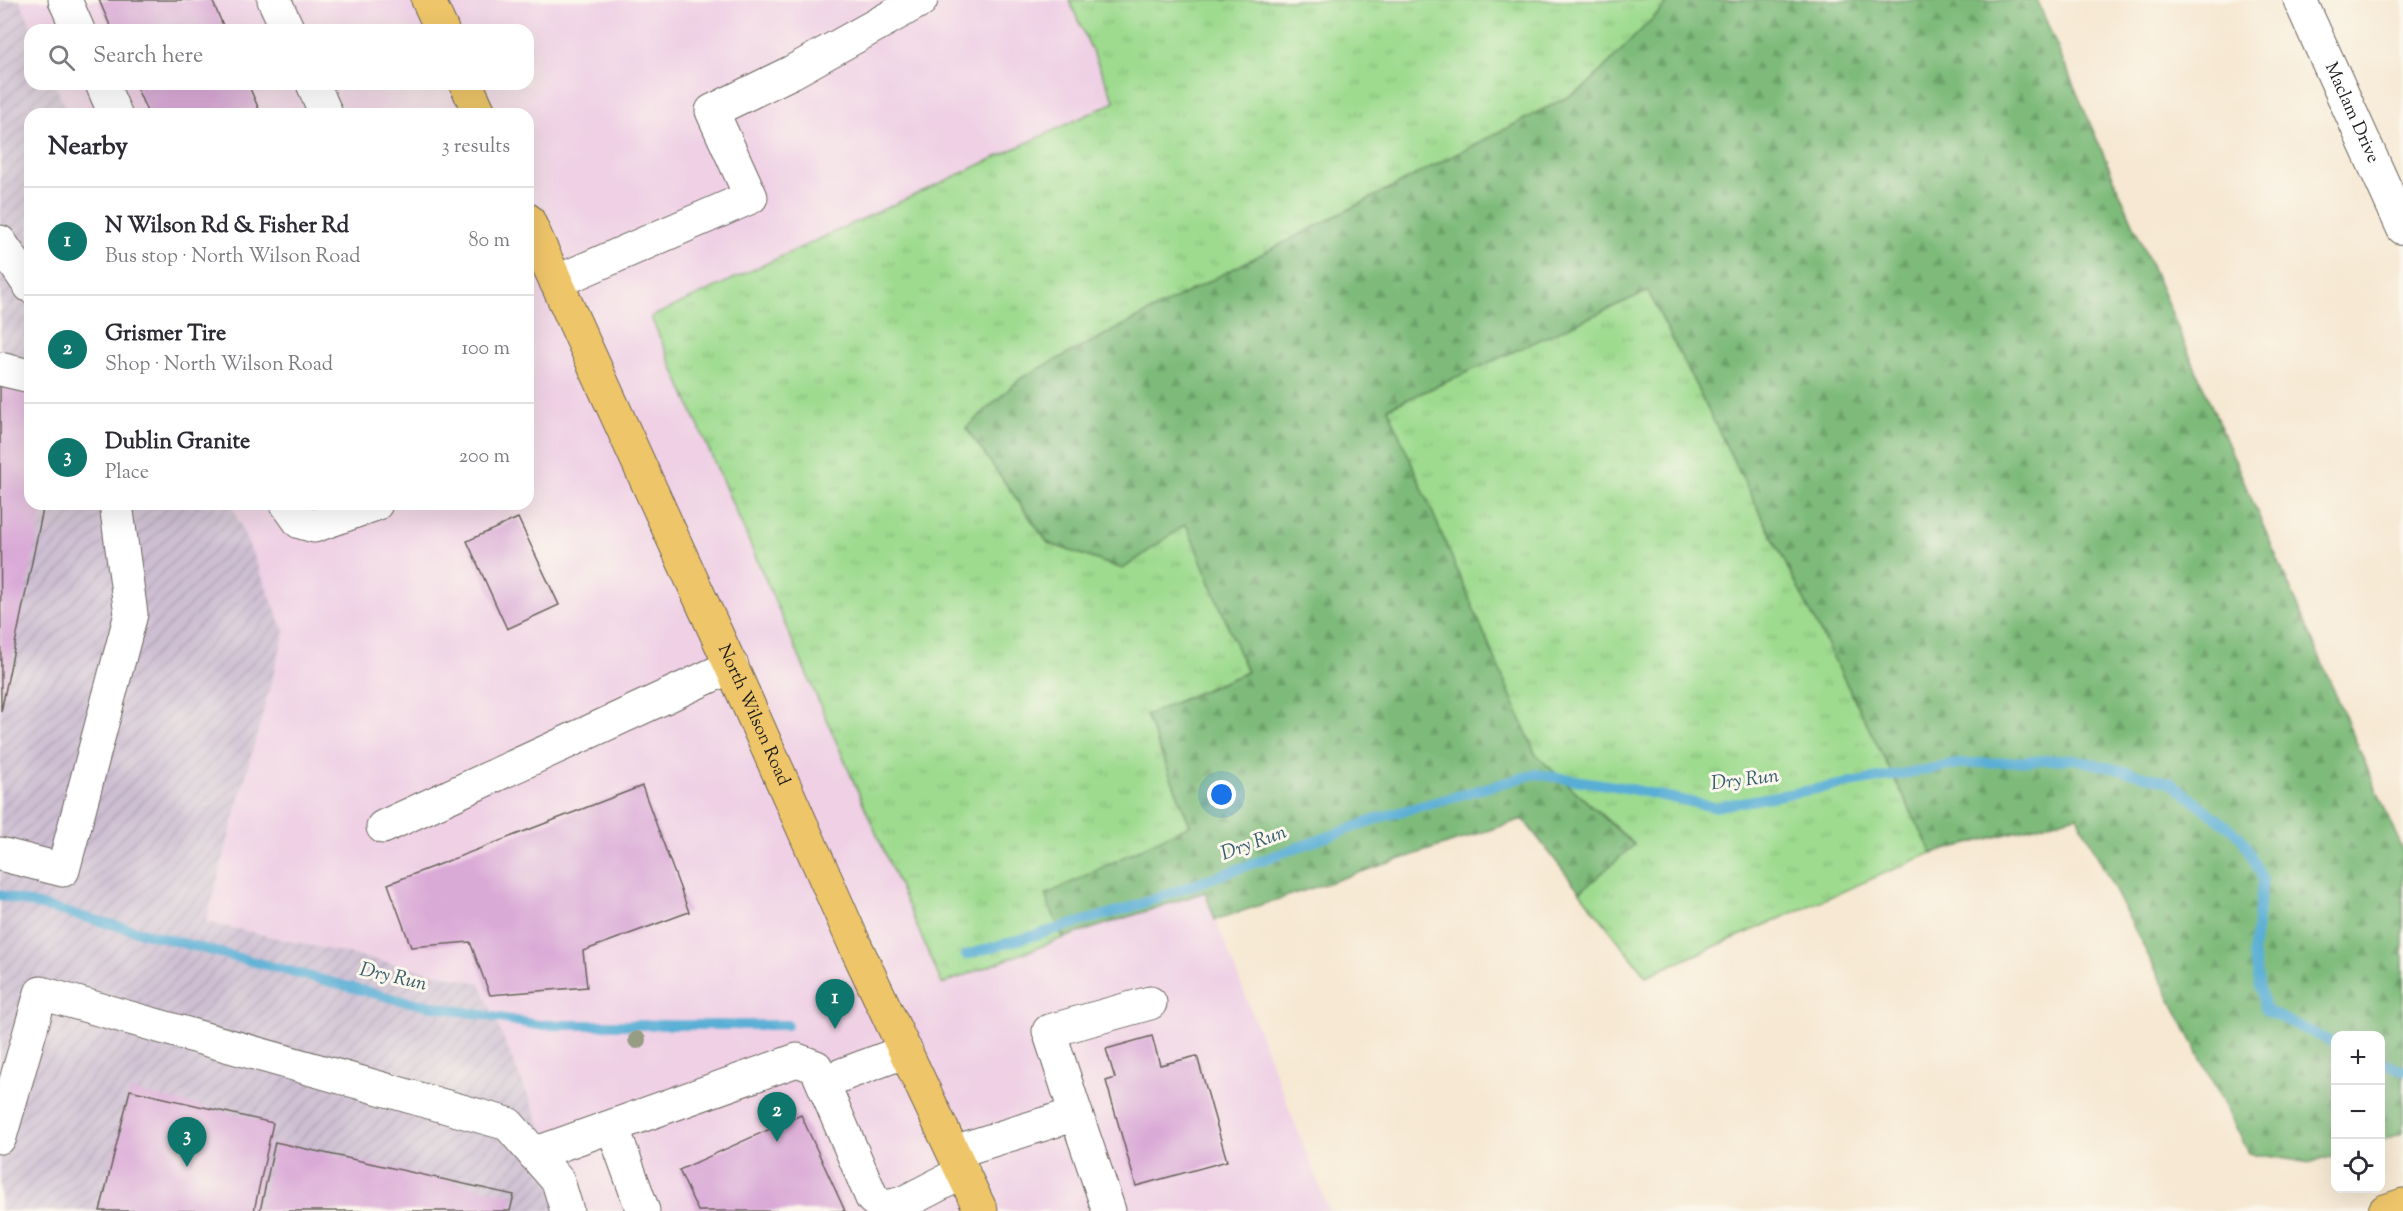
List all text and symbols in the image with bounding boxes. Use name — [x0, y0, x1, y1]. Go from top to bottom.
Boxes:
search box — [24, 24, 534, 90]
icon: search — [45, 41, 78, 74]
text: Search here — [93, 41, 203, 73]
street label: Maclam Drive — [2317, 58, 2385, 168]
text: Nearby — [48, 129, 128, 166]
text: 3 results — [441, 133, 510, 162]
text: N Wilson Rd & Fisher Rd — [105, 211, 349, 243]
text: 1 — [64, 227, 71, 256]
text: 80 m — [469, 227, 510, 256]
text: Bus stop · North Wilson Road — [105, 243, 360, 272]
text: Grismer Tire — [105, 319, 226, 351]
text: 2 — [63, 335, 72, 364]
text: 100 m — [461, 335, 510, 364]
text: Shop · North Wilson Road — [105, 351, 333, 380]
text: Dublin Granite — [105, 427, 250, 459]
text: 3 — [63, 443, 72, 472]
text: 200 m — [459, 443, 510, 472]
text: Place — [105, 459, 149, 488]
street label: North Wilson Road — [710, 640, 796, 790]
water label: Dry Run — [1709, 762, 1781, 800]
your location — [1207, 780, 1236, 809]
water label: Dry Run — [1217, 819, 1291, 869]
water label: Dry Run — [357, 956, 430, 1000]
pin: 1 — [816, 980, 854, 1029]
map controls — [2331, 1031, 2385, 1193]
button: + — [2331, 1031, 2385, 1085]
button: − — [2331, 1085, 2385, 1139]
pin: 2 — [758, 1092, 796, 1142]
pin: 3 — [168, 1118, 207, 1167]
button: locate — [2331, 1139, 2385, 1193]

